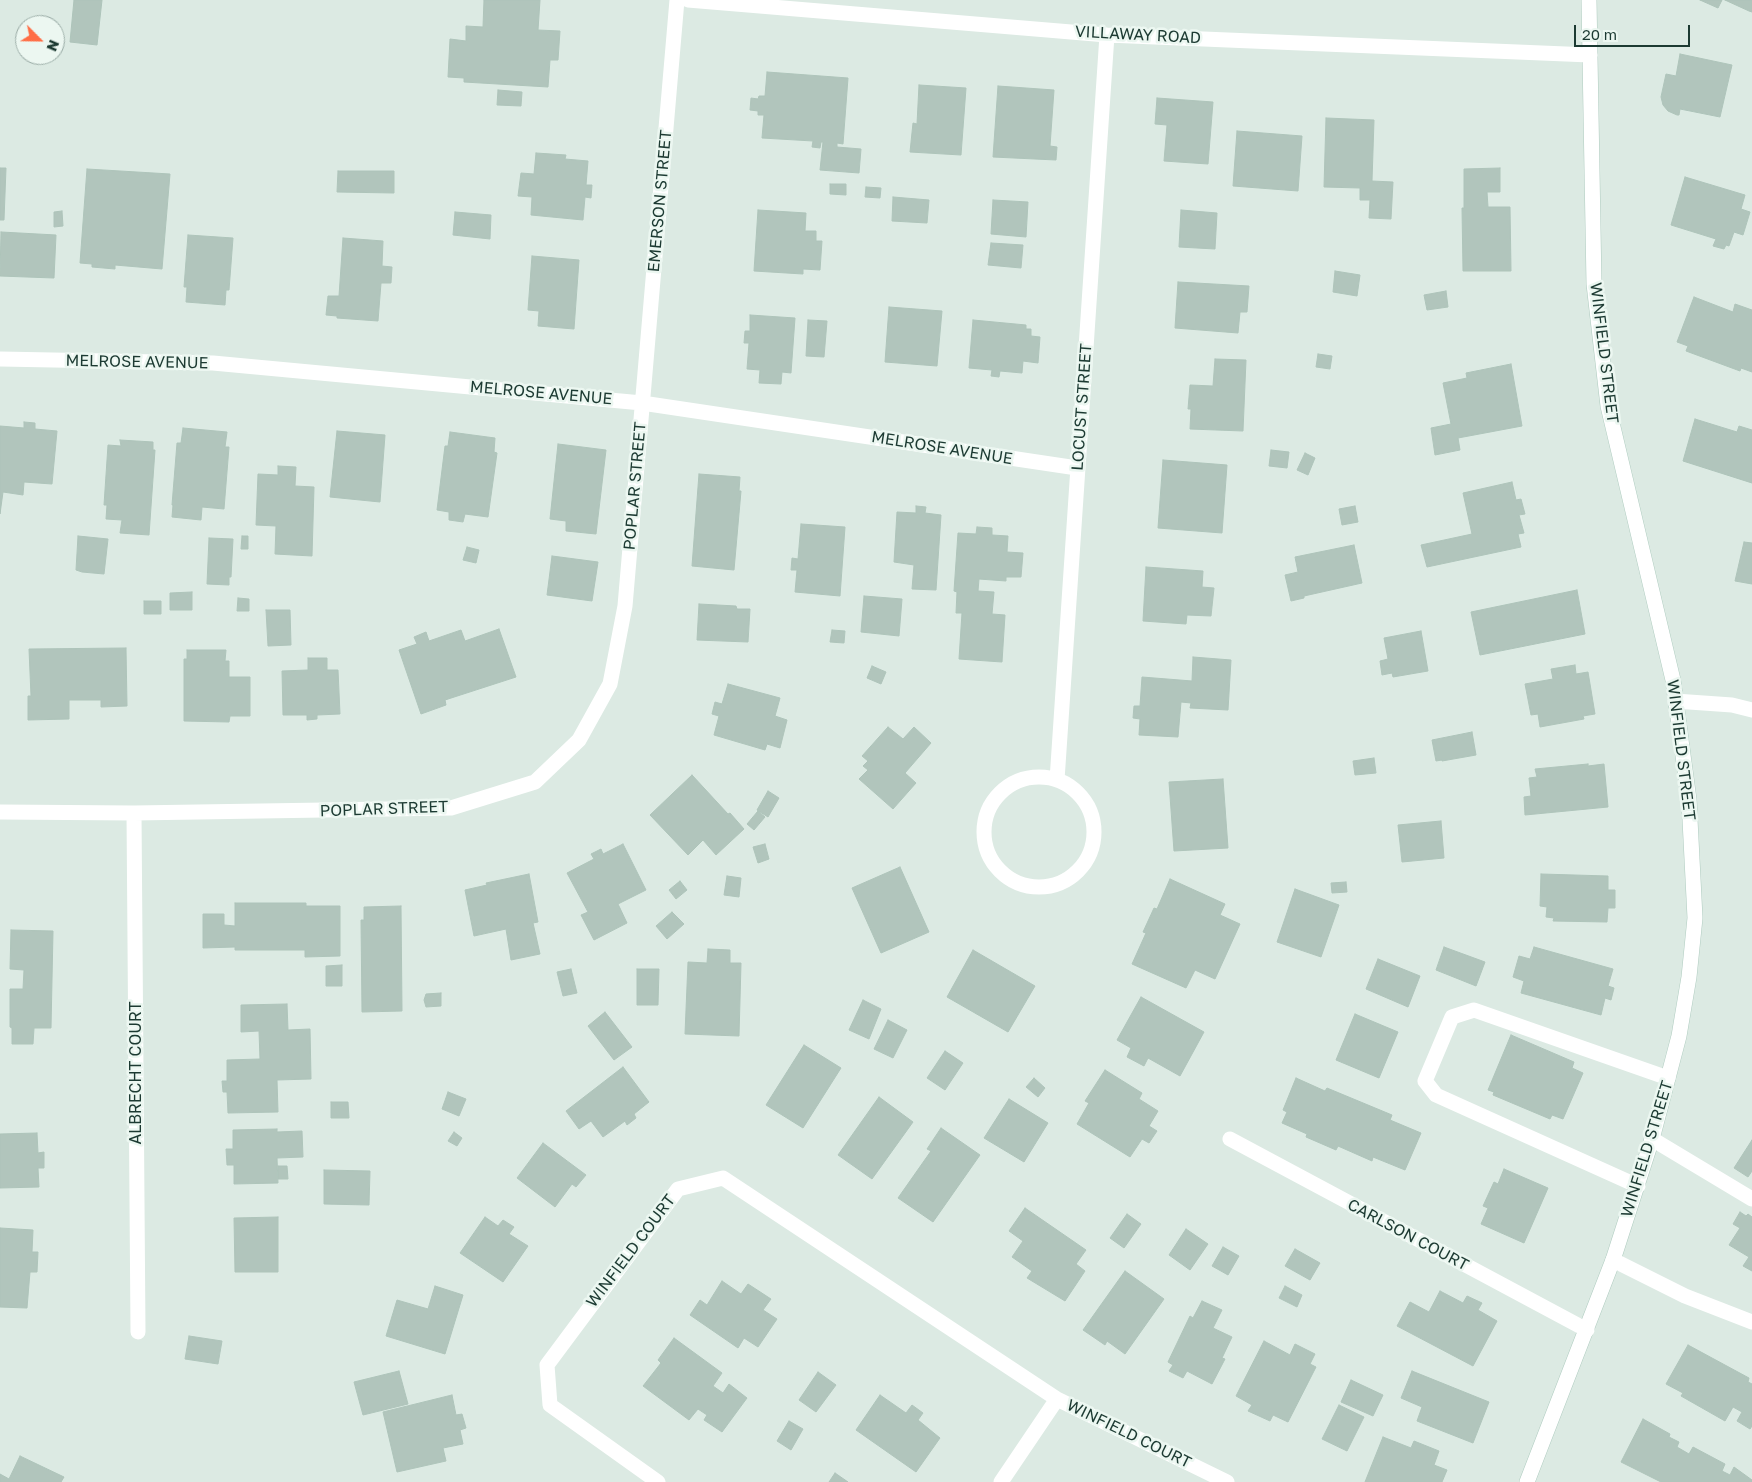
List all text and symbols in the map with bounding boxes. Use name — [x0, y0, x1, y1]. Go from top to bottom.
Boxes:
north arrow — [15, 15, 65, 65]
scale bar — [1577, 15, 1693, 47]
street label: VILLAWAY ROAD — [1074, 22, 1202, 48]
text: 20 m — [1582, 25, 1617, 43]
text: N — [43, 37, 63, 54]
street label: EMERSON STREET — [644, 129, 676, 273]
street label: WINFIELD STREET — [1586, 282, 1622, 424]
street label: LOCUST STREET — [1068, 343, 1096, 471]
street label: MELROSE AVENUE — [65, 351, 209, 373]
street label: MELROSE AVENUE — [469, 377, 613, 409]
street label: POPLAR STREET — [620, 421, 650, 551]
street label: MELROSE AVENUE — [870, 427, 1014, 469]
street label: WINFIELD STREET — [1663, 679, 1699, 821]
street label: POPLAR STREET — [319, 797, 449, 821]
street label: ALBRECHT COURT — [126, 1001, 146, 1145]
street label: WINFIELD STREET — [1617, 1078, 1677, 1220]
street label: WINFIELD COURT — [582, 1191, 680, 1311]
street label: CARLSON COURT — [1344, 1195, 1472, 1275]
street label: WINFIELD COURT — [1064, 1396, 1194, 1472]

